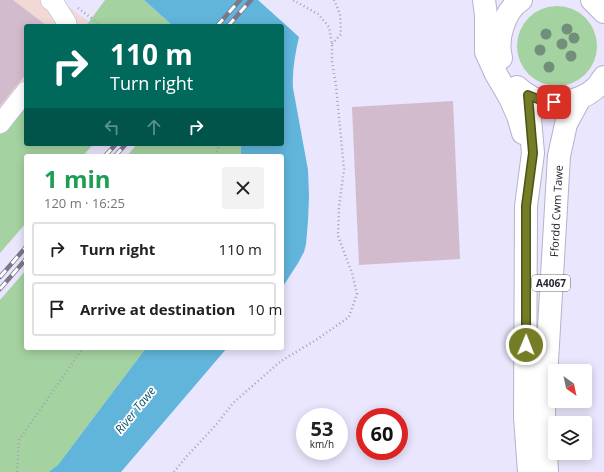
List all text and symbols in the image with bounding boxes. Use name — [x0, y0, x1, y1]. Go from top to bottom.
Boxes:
text: 110 m — [110, 35, 193, 73]
icon: right — [44, 40, 96, 92]
text: Turn right — [110, 71, 193, 95]
pin — [537, 85, 571, 119]
icon: arrive — [543, 91, 565, 113]
icon: left — [101, 116, 123, 138]
icon: ahead — [143, 116, 165, 138]
icon: right — [185, 116, 207, 138]
text: 1 min — [44, 162, 111, 195]
street label: Ffordd Cwm Tawe — [546, 165, 566, 257]
button: close — [222, 167, 264, 209]
text: 120 m · 16:25 — [44, 194, 125, 212]
icon: right — [46, 238, 68, 260]
text: Turn right — [80, 239, 155, 259]
text: 110 m — [218, 239, 262, 259]
road number: A4067 — [532, 275, 570, 291]
icon: arrive — [46, 298, 68, 320]
text: Arrive at destination — [80, 299, 235, 319]
text: 10 m — [247, 299, 282, 319]
position arrow — [505, 324, 547, 366]
north arrow — [548, 364, 592, 408]
map controls — [548, 364, 592, 460]
water label: River Tawe — [111, 383, 159, 437]
speed limit sign: 60 — [356, 408, 408, 460]
text: 53 — [311, 415, 333, 442]
button: layers — [548, 416, 592, 460]
text: km/h — [310, 437, 334, 451]

